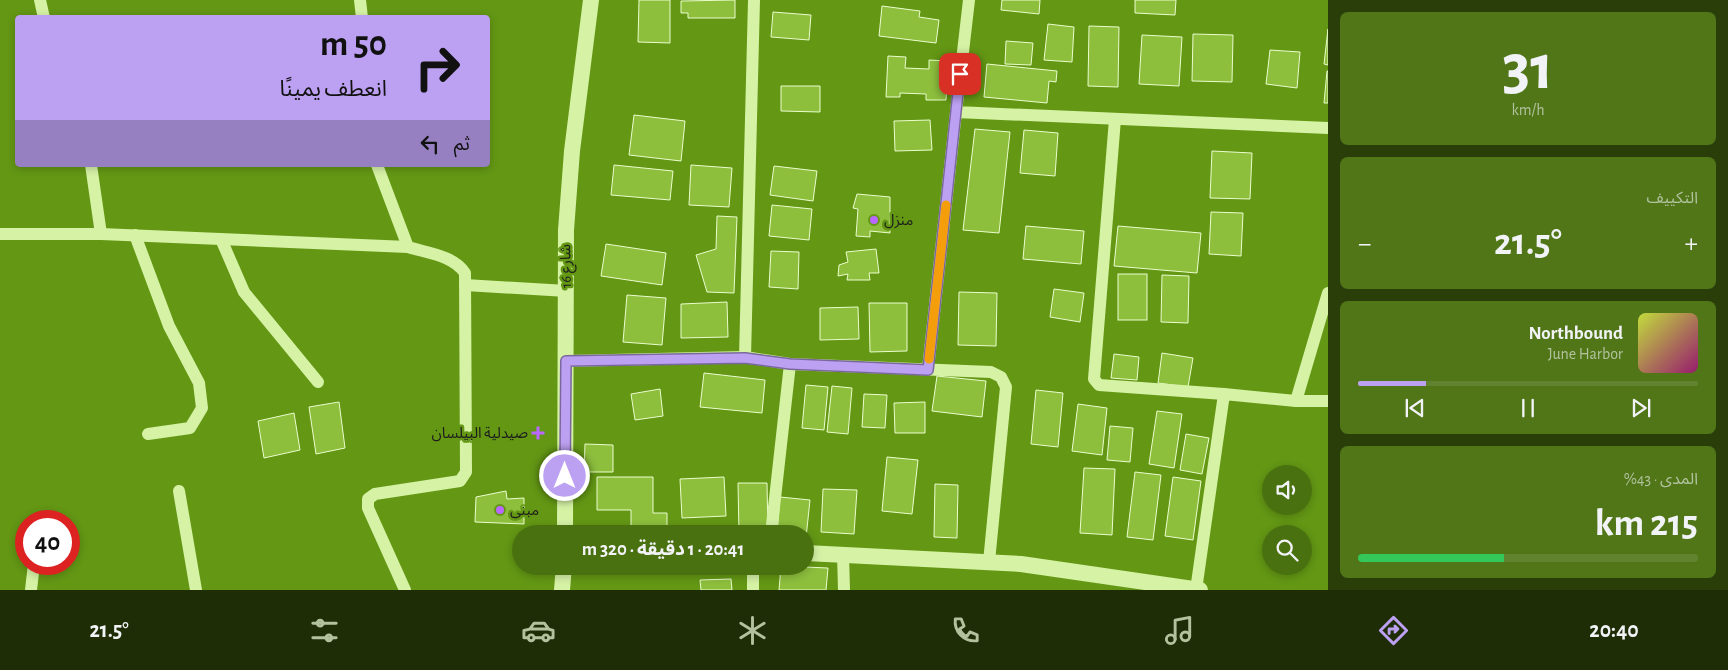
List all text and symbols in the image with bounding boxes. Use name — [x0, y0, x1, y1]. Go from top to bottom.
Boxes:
text: 50 m — [320, 27, 387, 62]
icon: right — [405, 35, 470, 100]
text: 31 — [1502, 36, 1554, 101]
pin — [939, 53, 981, 95]
icon: arrive — [946, 60, 974, 88]
text: انعطف يمينًا — [280, 78, 387, 100]
text: km/h — [1512, 102, 1545, 118]
icon: left — [416, 130, 444, 158]
text: ثم — [454, 135, 470, 154]
text: التكييف — [1646, 190, 1698, 206]
place label: منزل — [884, 213, 913, 229]
marker: منزل — [868, 214, 880, 226]
text: 21.5° — [1494, 224, 1562, 262]
text: − — [1358, 230, 1371, 258]
text: + — [1685, 230, 1698, 258]
street label: شارع 16 — [558, 244, 578, 288]
text: Northbound — [1528, 324, 1623, 343]
text: June Harbor — [1548, 346, 1623, 362]
icon: previous — [1401, 394, 1429, 422]
icon: pause — [1514, 394, 1542, 422]
icon: next — [1627, 394, 1655, 422]
place label: صيدلية البيلسان — [432, 426, 528, 442]
marker: صيدلية البيلسان — [532, 427, 544, 439]
position arrow — [538, 449, 590, 501]
map controls — [1262, 465, 1312, 575]
button: sound — [1262, 465, 1312, 515]
text: المدى · 43% — [1624, 471, 1698, 487]
place label: مبنى — [510, 503, 539, 519]
marker: مبنى — [494, 504, 506, 516]
text: 215 km — [1595, 505, 1698, 543]
speed limit sign: 40 — [15, 510, 80, 575]
button: search — [1262, 525, 1312, 575]
text: 20:41 · 1 دقيقة · 320 m — [582, 540, 744, 559]
icon: filters — [307, 613, 342, 648]
icon: car — [521, 613, 556, 648]
icon: climate — [735, 613, 770, 648]
icon: phone — [948, 613, 983, 648]
icon: music — [1162, 613, 1197, 648]
icon: directions — [1376, 613, 1411, 648]
text: 21.5° — [89, 619, 129, 641]
text: 20:40 — [1589, 619, 1639, 641]

